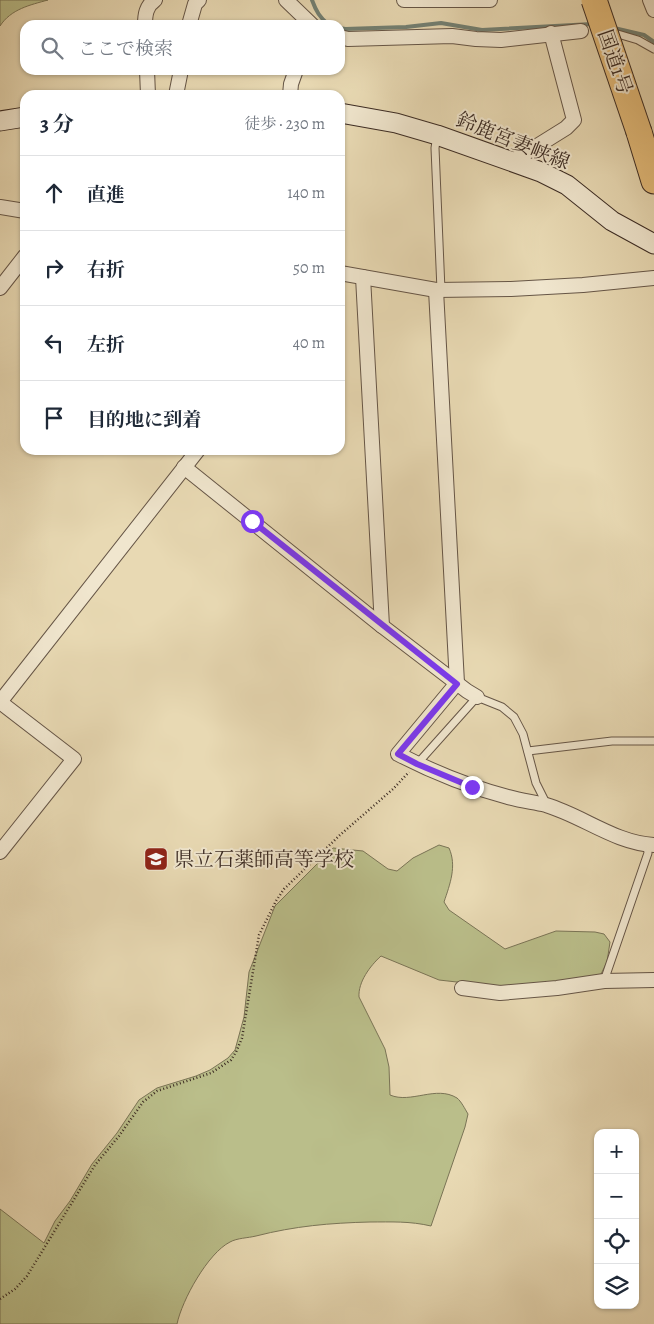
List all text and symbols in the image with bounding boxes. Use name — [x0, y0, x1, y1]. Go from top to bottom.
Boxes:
search box — [20, 20, 345, 75]
street label: 国道1号 — [591, 26, 639, 98]
icon: search — [38, 34, 66, 62]
text: ここで検索 — [78, 36, 173, 62]
street label: 鈴鹿宮妻峡線 — [452, 106, 574, 176]
text: 3 分 — [40, 110, 74, 138]
text: 徒歩 · 230 m — [244, 113, 325, 135]
icon: ahead — [40, 179, 68, 207]
text: 直進 — [87, 182, 125, 208]
text: 140 m — [287, 182, 325, 204]
icon: right — [40, 254, 68, 282]
text: 右折 — [87, 257, 125, 283]
text: 50 m — [293, 257, 325, 279]
icon: left — [40, 329, 68, 357]
text: 左折 — [87, 332, 125, 358]
text: 40 m — [293, 332, 325, 354]
icon: arrive — [40, 404, 68, 432]
text: 目的地に到着 — [87, 407, 201, 433]
route start — [241, 510, 264, 533]
route end — [461, 776, 484, 799]
school or university icon: 県立石薬師高等学校 — [143, 846, 169, 872]
place label: 県立石薬師高等学校 — [174, 846, 354, 873]
map controls — [594, 1129, 639, 1309]
button: + — [594, 1129, 639, 1174]
button: − — [594, 1174, 639, 1219]
button: locate — [594, 1219, 639, 1264]
button: layers — [594, 1264, 639, 1309]

